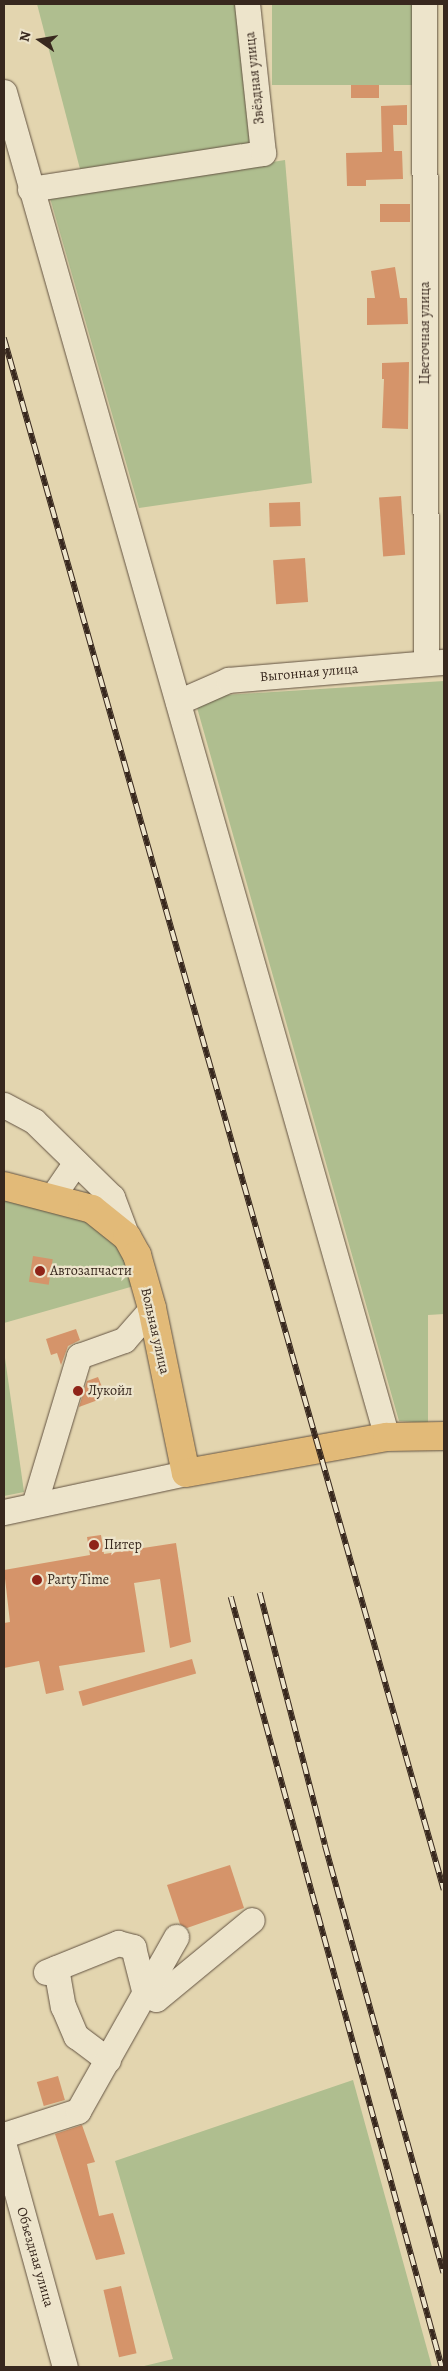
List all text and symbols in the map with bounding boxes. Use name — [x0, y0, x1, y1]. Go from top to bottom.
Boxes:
north arrow — [15, 15, 65, 65]
text: N — [14, 29, 35, 44]
street label: Звёздная улица — [242, 31, 268, 125]
street label: Цветочная улица — [417, 282, 433, 384]
street label: Выгонная улица — [259, 660, 359, 686]
place label: Автозапчасти — [50, 1263, 132, 1279]
marker: Автозапчасти — [34, 1265, 46, 1277]
street label: Вольная улица — [137, 1286, 173, 1376]
place label: Лукойл — [88, 1383, 132, 1399]
marker: Лукойл — [72, 1385, 84, 1397]
place label: Питер — [104, 1537, 142, 1553]
marker: Питер — [88, 1539, 100, 1551]
place label: Party Time — [47, 1572, 109, 1588]
marker: Party Time — [31, 1574, 43, 1586]
street label: Объездная улица — [13, 2205, 57, 2309]

